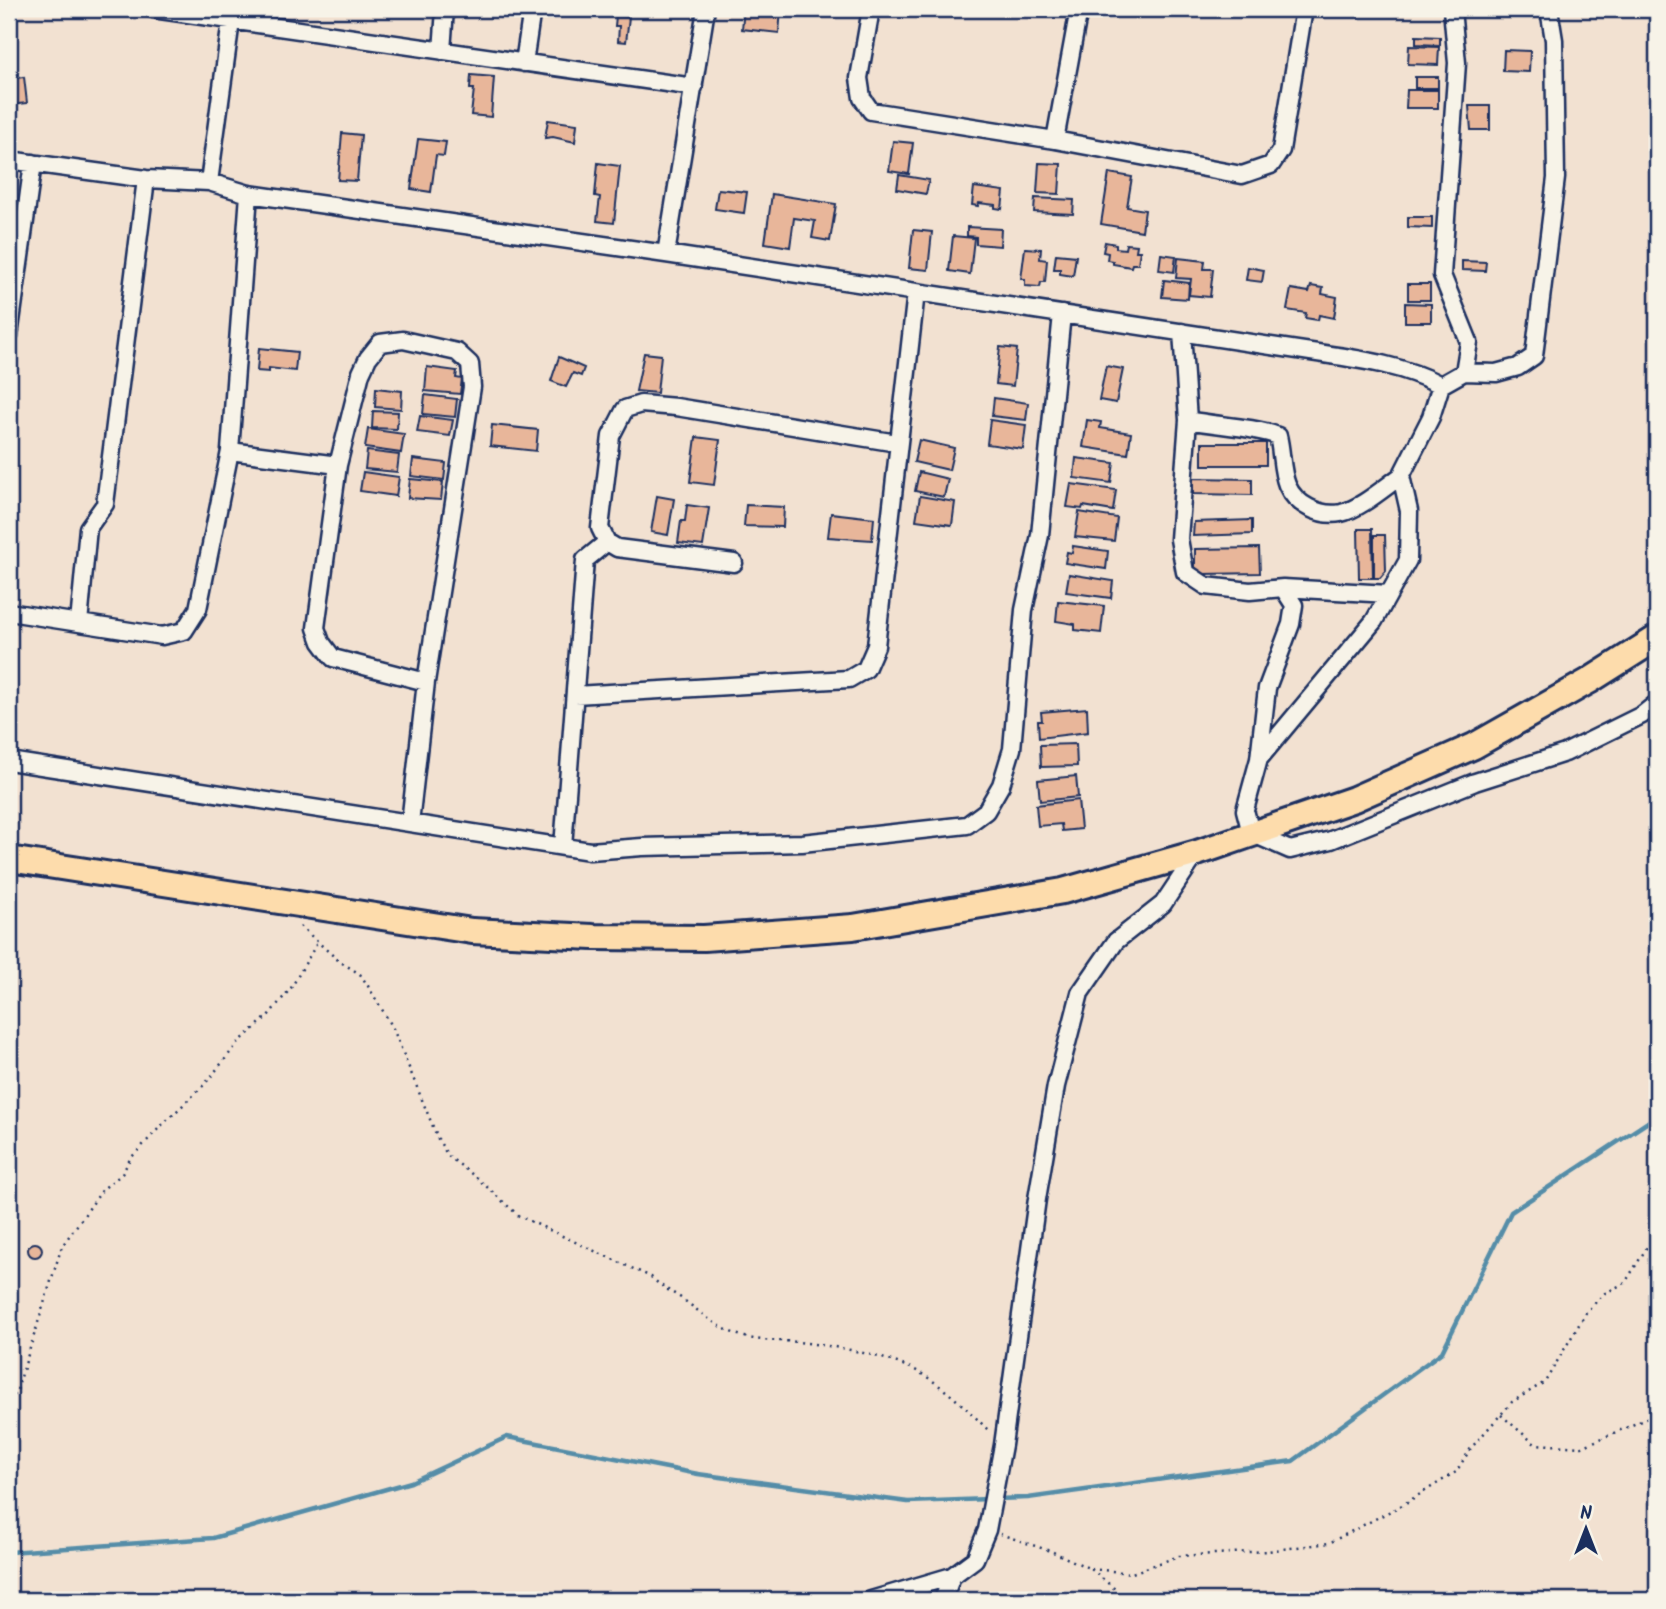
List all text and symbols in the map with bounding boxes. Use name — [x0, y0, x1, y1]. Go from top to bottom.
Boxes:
north arrow — [1550, 1494, 1620, 1564]
text: N — [1580, 1499, 1592, 1529]

